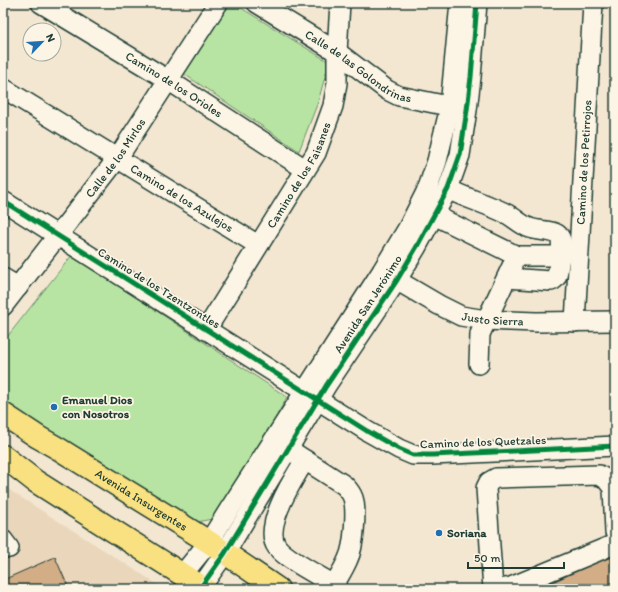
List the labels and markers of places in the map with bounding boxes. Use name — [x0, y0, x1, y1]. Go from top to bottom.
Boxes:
place label: Emanuel Dios con Nosotros — [62, 393, 133, 421]
marker: Emanuel Dios con Nosotros — [49, 402, 59, 412]
place label: Soriana — [447, 526, 487, 540]
marker: Soriana — [434, 528, 444, 538]

